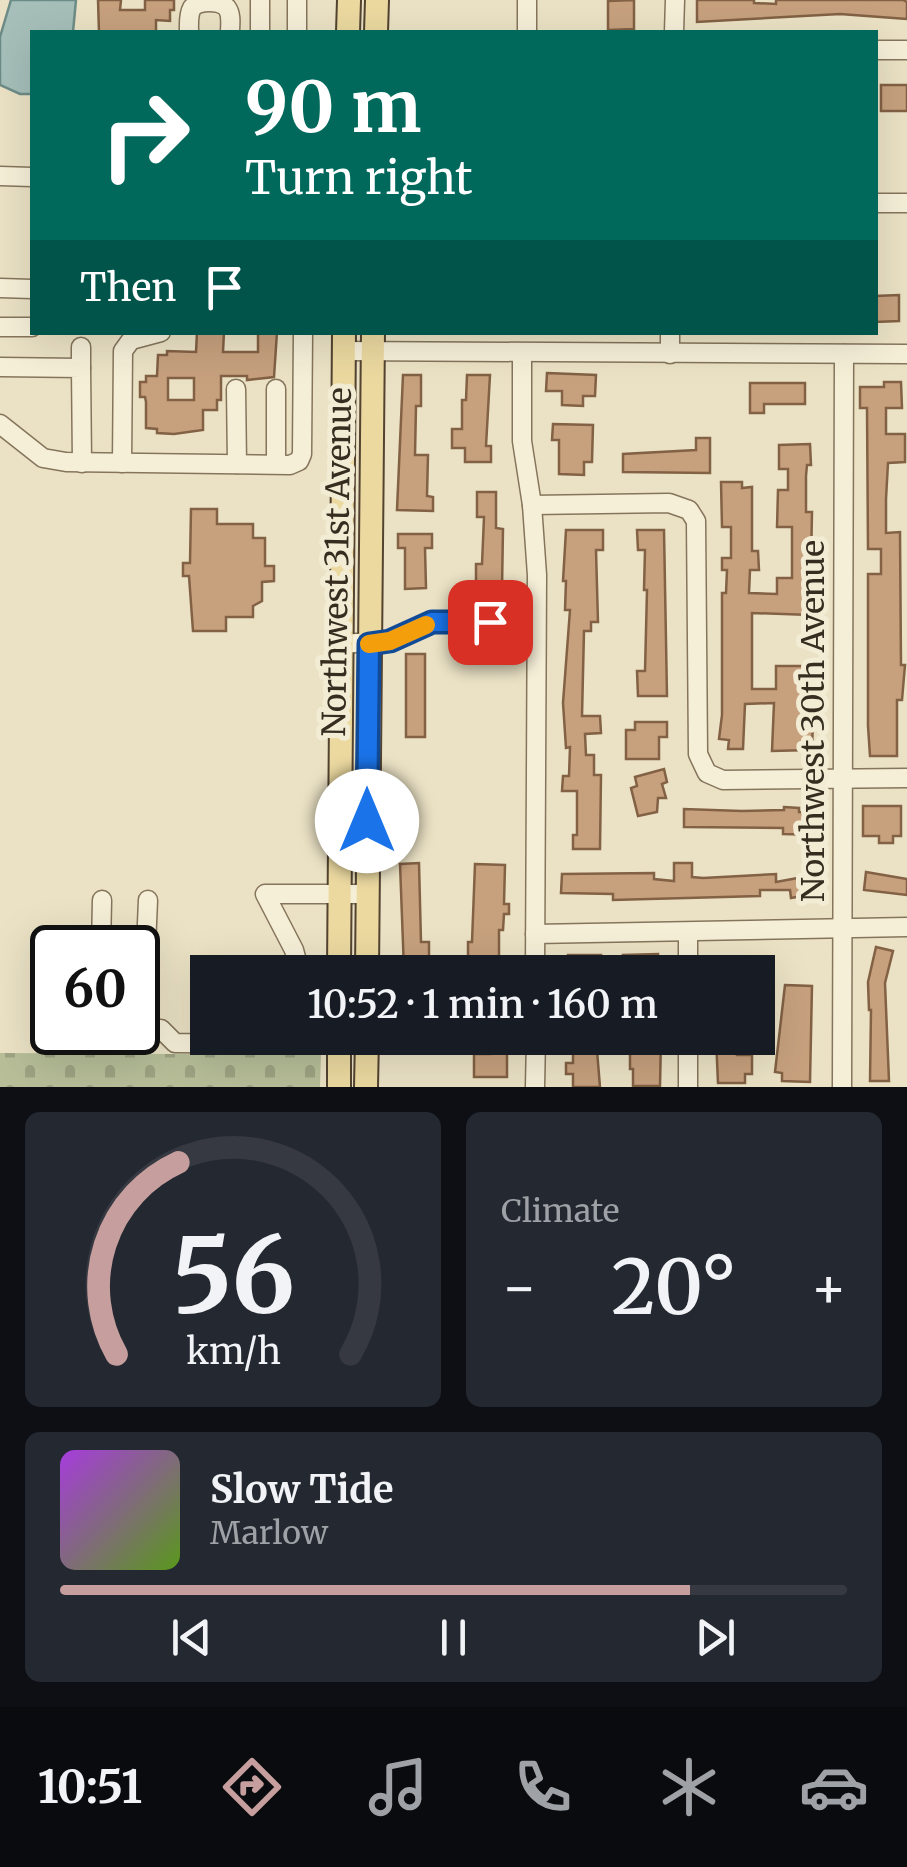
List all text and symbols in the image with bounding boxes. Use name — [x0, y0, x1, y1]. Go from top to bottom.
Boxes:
text: 90 m — [245, 63, 422, 151]
icon: right — [80, 70, 210, 200]
text: Turn right — [245, 150, 473, 206]
icon: arrive — [197, 260, 252, 315]
text: Then — [80, 264, 177, 311]
street label: Northwest 31st Avenue — [314, 387, 360, 737]
street label: Northwest 30th Avenue — [793, 540, 833, 902]
pin — [448, 580, 533, 665]
icon: arrive — [463, 595, 518, 650]
position arrow — [315, 769, 419, 873]
speed limit sign: 60 — [30, 925, 160, 1055]
text: 10:52 · 1 min · 160 m — [307, 981, 658, 1028]
text: Climate — [501, 1191, 619, 1231]
text: 56 — [171, 1210, 295, 1340]
text: 20° — [611, 1240, 737, 1334]
text: − — [501, 1253, 538, 1322]
text: + — [810, 1253, 847, 1322]
text: km/h — [186, 1329, 280, 1374]
text: Slow Tide — [210, 1466, 394, 1513]
text: Marlow — [210, 1513, 328, 1553]
icon: previous — [164, 1610, 219, 1665]
icon: pause — [426, 1610, 481, 1665]
icon: next — [688, 1610, 743, 1665]
icon: directions — [217, 1752, 287, 1822]
icon: music — [363, 1752, 433, 1822]
icon: phone — [508, 1752, 578, 1822]
icon: climate — [654, 1752, 724, 1822]
icon: car — [799, 1752, 869, 1822]
text: 10:51 — [38, 1759, 142, 1815]

